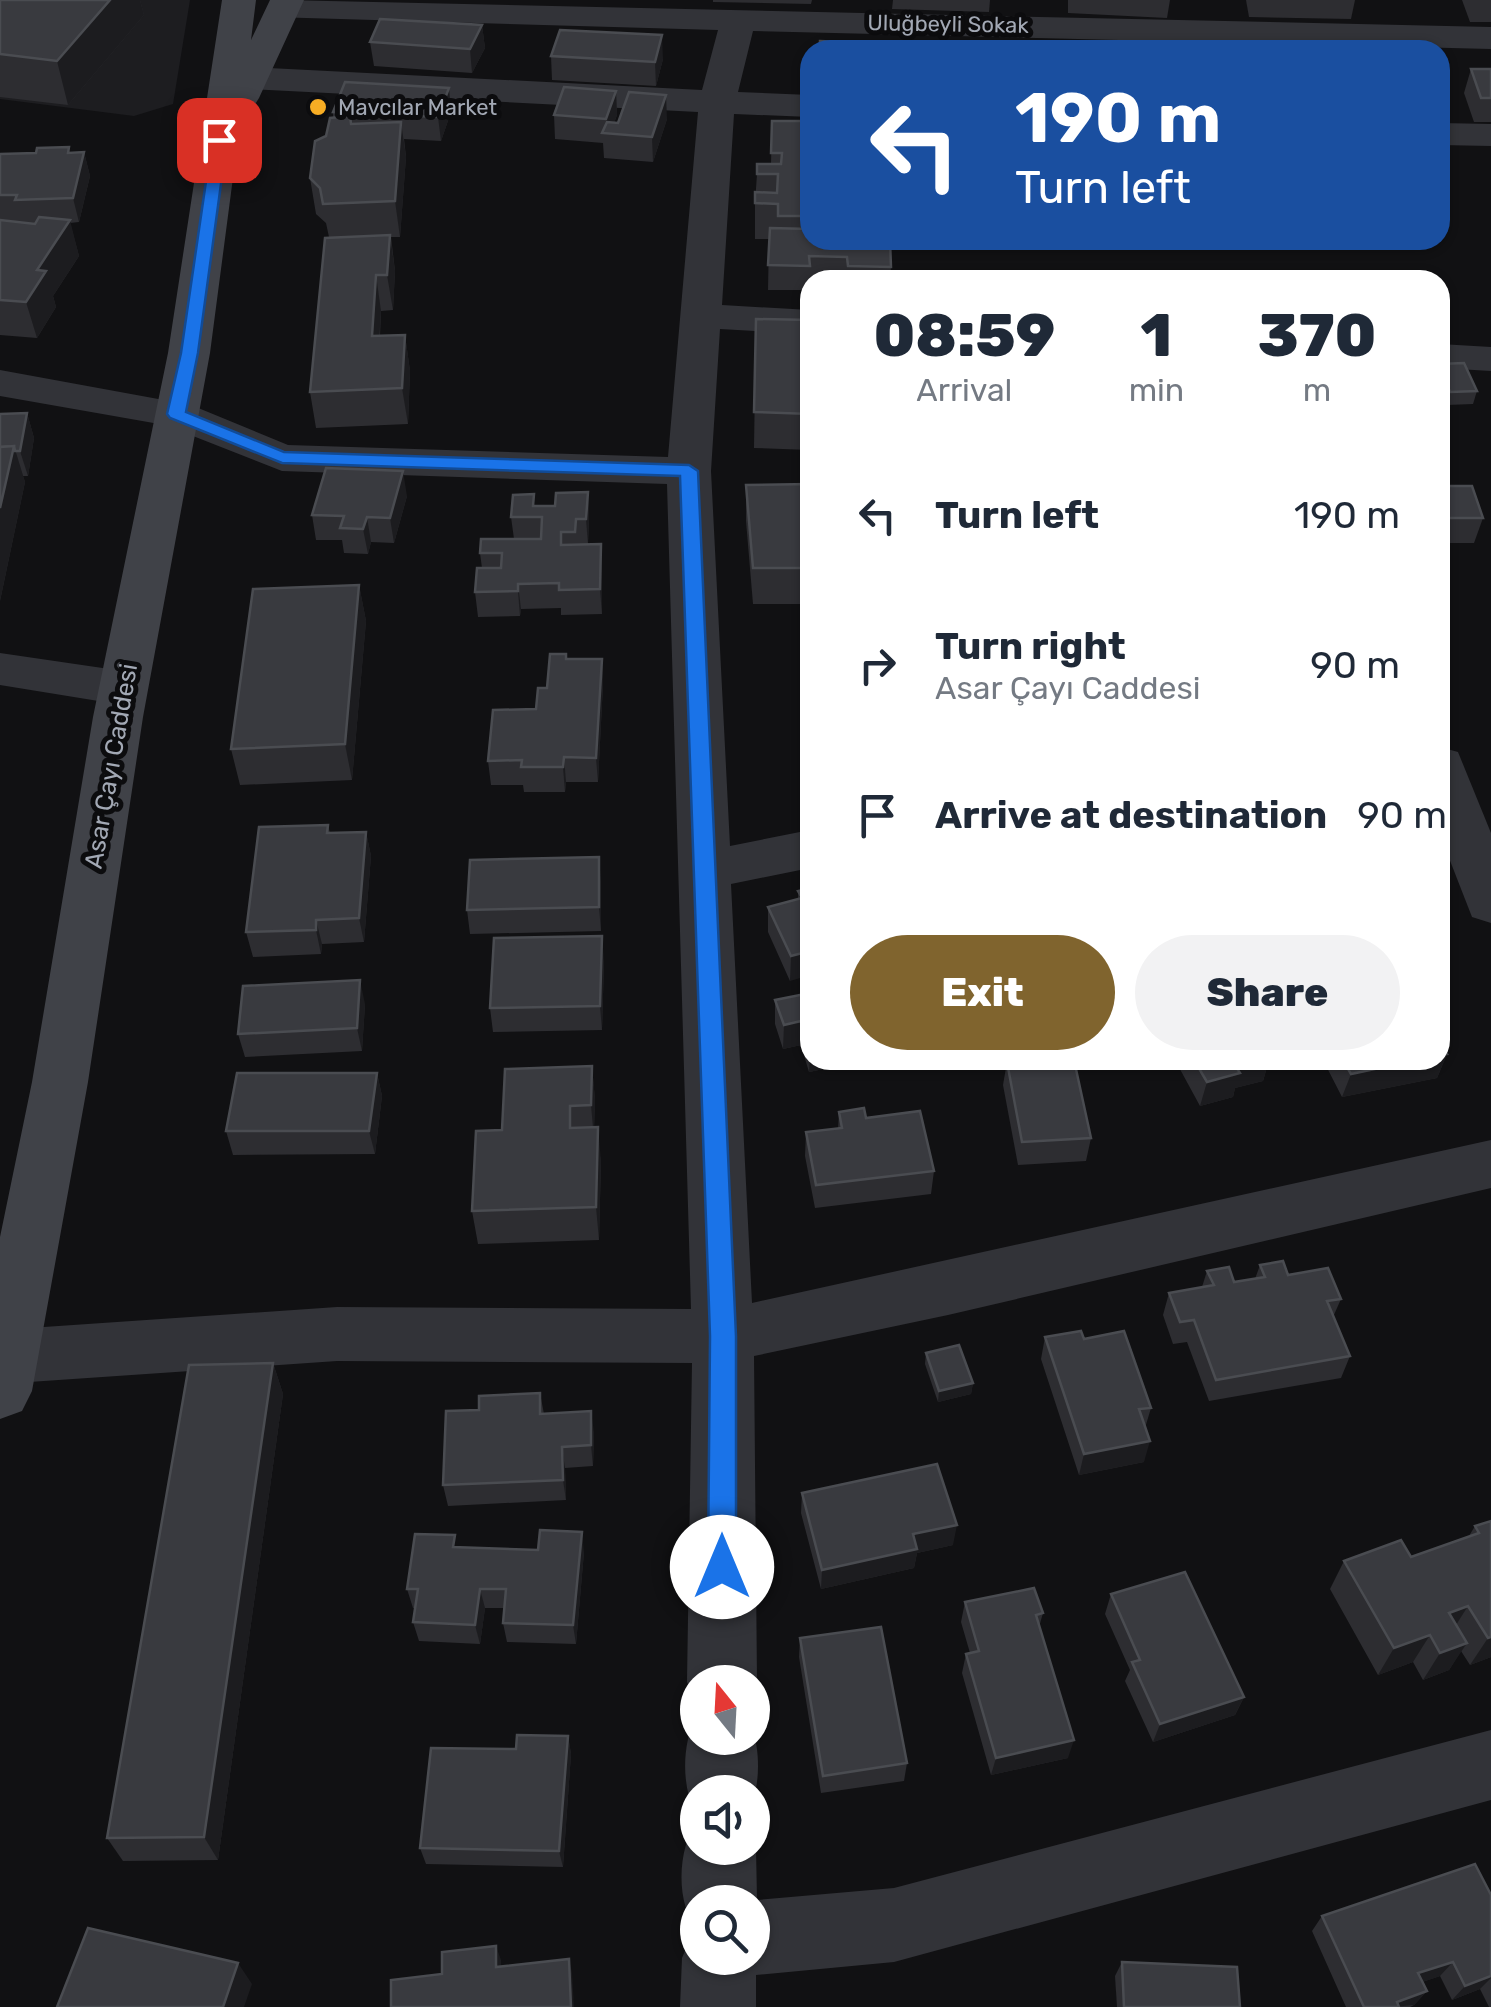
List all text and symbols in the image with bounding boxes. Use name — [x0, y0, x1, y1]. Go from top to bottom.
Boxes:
street label: Uluğbeyli Sokak — [867, 9, 1029, 39]
text: 190 m — [1015, 77, 1221, 160]
icon: left — [850, 80, 980, 210]
place label: Mavcılar Market — [338, 94, 497, 121]
marker: Mavcılar Market — [307, 96, 329, 118]
pin — [177, 98, 262, 183]
icon: arrive — [192, 113, 247, 168]
text: Turn left — [1015, 161, 1191, 214]
text: 08:59 — [873, 300, 1055, 371]
text: 1 — [1141, 300, 1172, 371]
text: 370 — [1258, 300, 1377, 371]
text: Arrival — [916, 371, 1012, 409]
text: min — [1129, 371, 1184, 409]
text: m — [1303, 371, 1331, 409]
icon: left — [850, 488, 905, 543]
text: Turn left — [935, 492, 1099, 538]
text: 190 m — [1294, 492, 1400, 538]
text: Turn right — [935, 623, 1126, 669]
icon: right — [850, 638, 905, 693]
text: 90 m — [1310, 642, 1400, 688]
street label: Asar Çayı Caddesi — [79, 661, 143, 871]
text: Asar Çayı Caddesi — [935, 669, 1201, 707]
icon: arrive — [850, 788, 905, 843]
text: Arrive at destination — [935, 792, 1327, 838]
text: 90 m — [1357, 792, 1447, 838]
button: Exit — [850, 935, 1115, 1050]
button: Share — [1135, 935, 1400, 1050]
position arrow — [670, 1515, 774, 1619]
north arrow — [680, 1665, 770, 1755]
map controls — [680, 1665, 770, 1975]
button: sound — [680, 1775, 770, 1865]
button: search — [680, 1885, 770, 1975]

